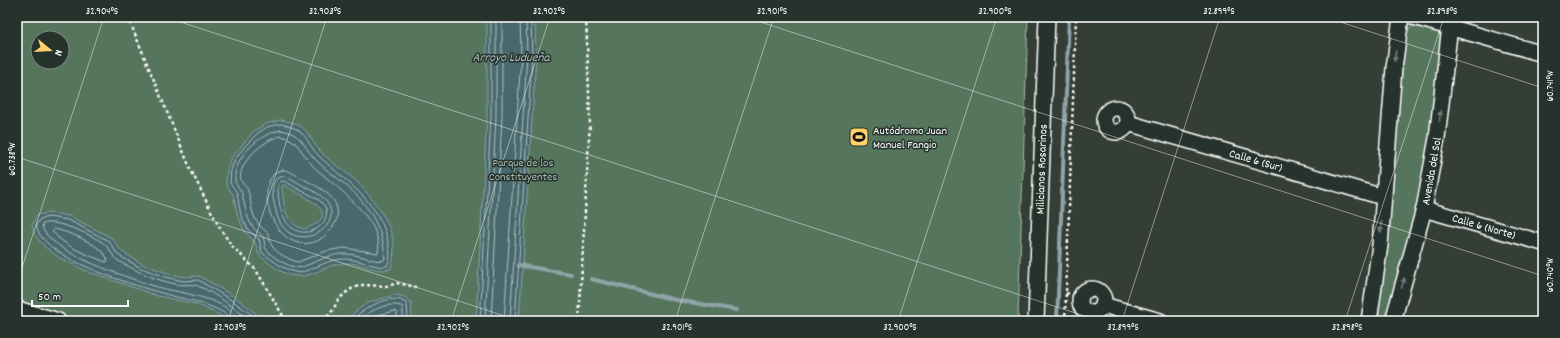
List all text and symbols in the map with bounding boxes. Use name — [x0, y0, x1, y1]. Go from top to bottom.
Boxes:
text: 32.904°S — [86, 5, 118, 19]
text: 32.903°S — [309, 5, 341, 19]
text: 32.902°S — [533, 5, 565, 19]
text: 32.901°S — [757, 5, 787, 19]
text: 32.900°S — [978, 5, 1012, 19]
text: 32.899°S — [1203, 5, 1235, 19]
text: 32.898°S — [1427, 5, 1457, 19]
north arrow — [30, 30, 70, 70]
text: N — [49, 47, 66, 58]
water label: Arroyo Ludueña — [473, 49, 550, 68]
one-way arrow — [1392, 50, 1398, 62]
text: 60.741°W — [1544, 70, 1558, 102]
one-way arrow — [1437, 110, 1443, 122]
place label: Autódromo Juan Manuel Fangio — [873, 123, 947, 154]
street label: Milicianos Rosarinos — [1032, 124, 1053, 214]
sports icon: Autódromo Juan Manuel Fangio — [848, 126, 870, 148]
street label: Avenida del Sol — [1418, 136, 1447, 207]
text: 60.738°W — [6, 142, 20, 176]
street label: Calle 6 (Sur) — [1227, 146, 1284, 177]
park label: Parque de los Constituyentes — [489, 155, 557, 186]
street label: Calle 6 (Norte) — [1450, 210, 1517, 245]
one-way arrow — [1378, 221, 1385, 233]
text: 60.740°W — [1544, 258, 1558, 292]
one-way arrow — [1400, 277, 1406, 289]
scale bar — [32, 282, 128, 308]
text: 50 m — [38, 289, 61, 306]
text: 32.903°S — [214, 321, 246, 335]
text: 32.902°S — [437, 321, 469, 335]
text: 32.901°S — [662, 321, 692, 335]
text: 32.900°S — [883, 321, 917, 335]
text: 32.899°S — [1107, 321, 1139, 335]
text: 32.898°S — [1332, 321, 1362, 335]

